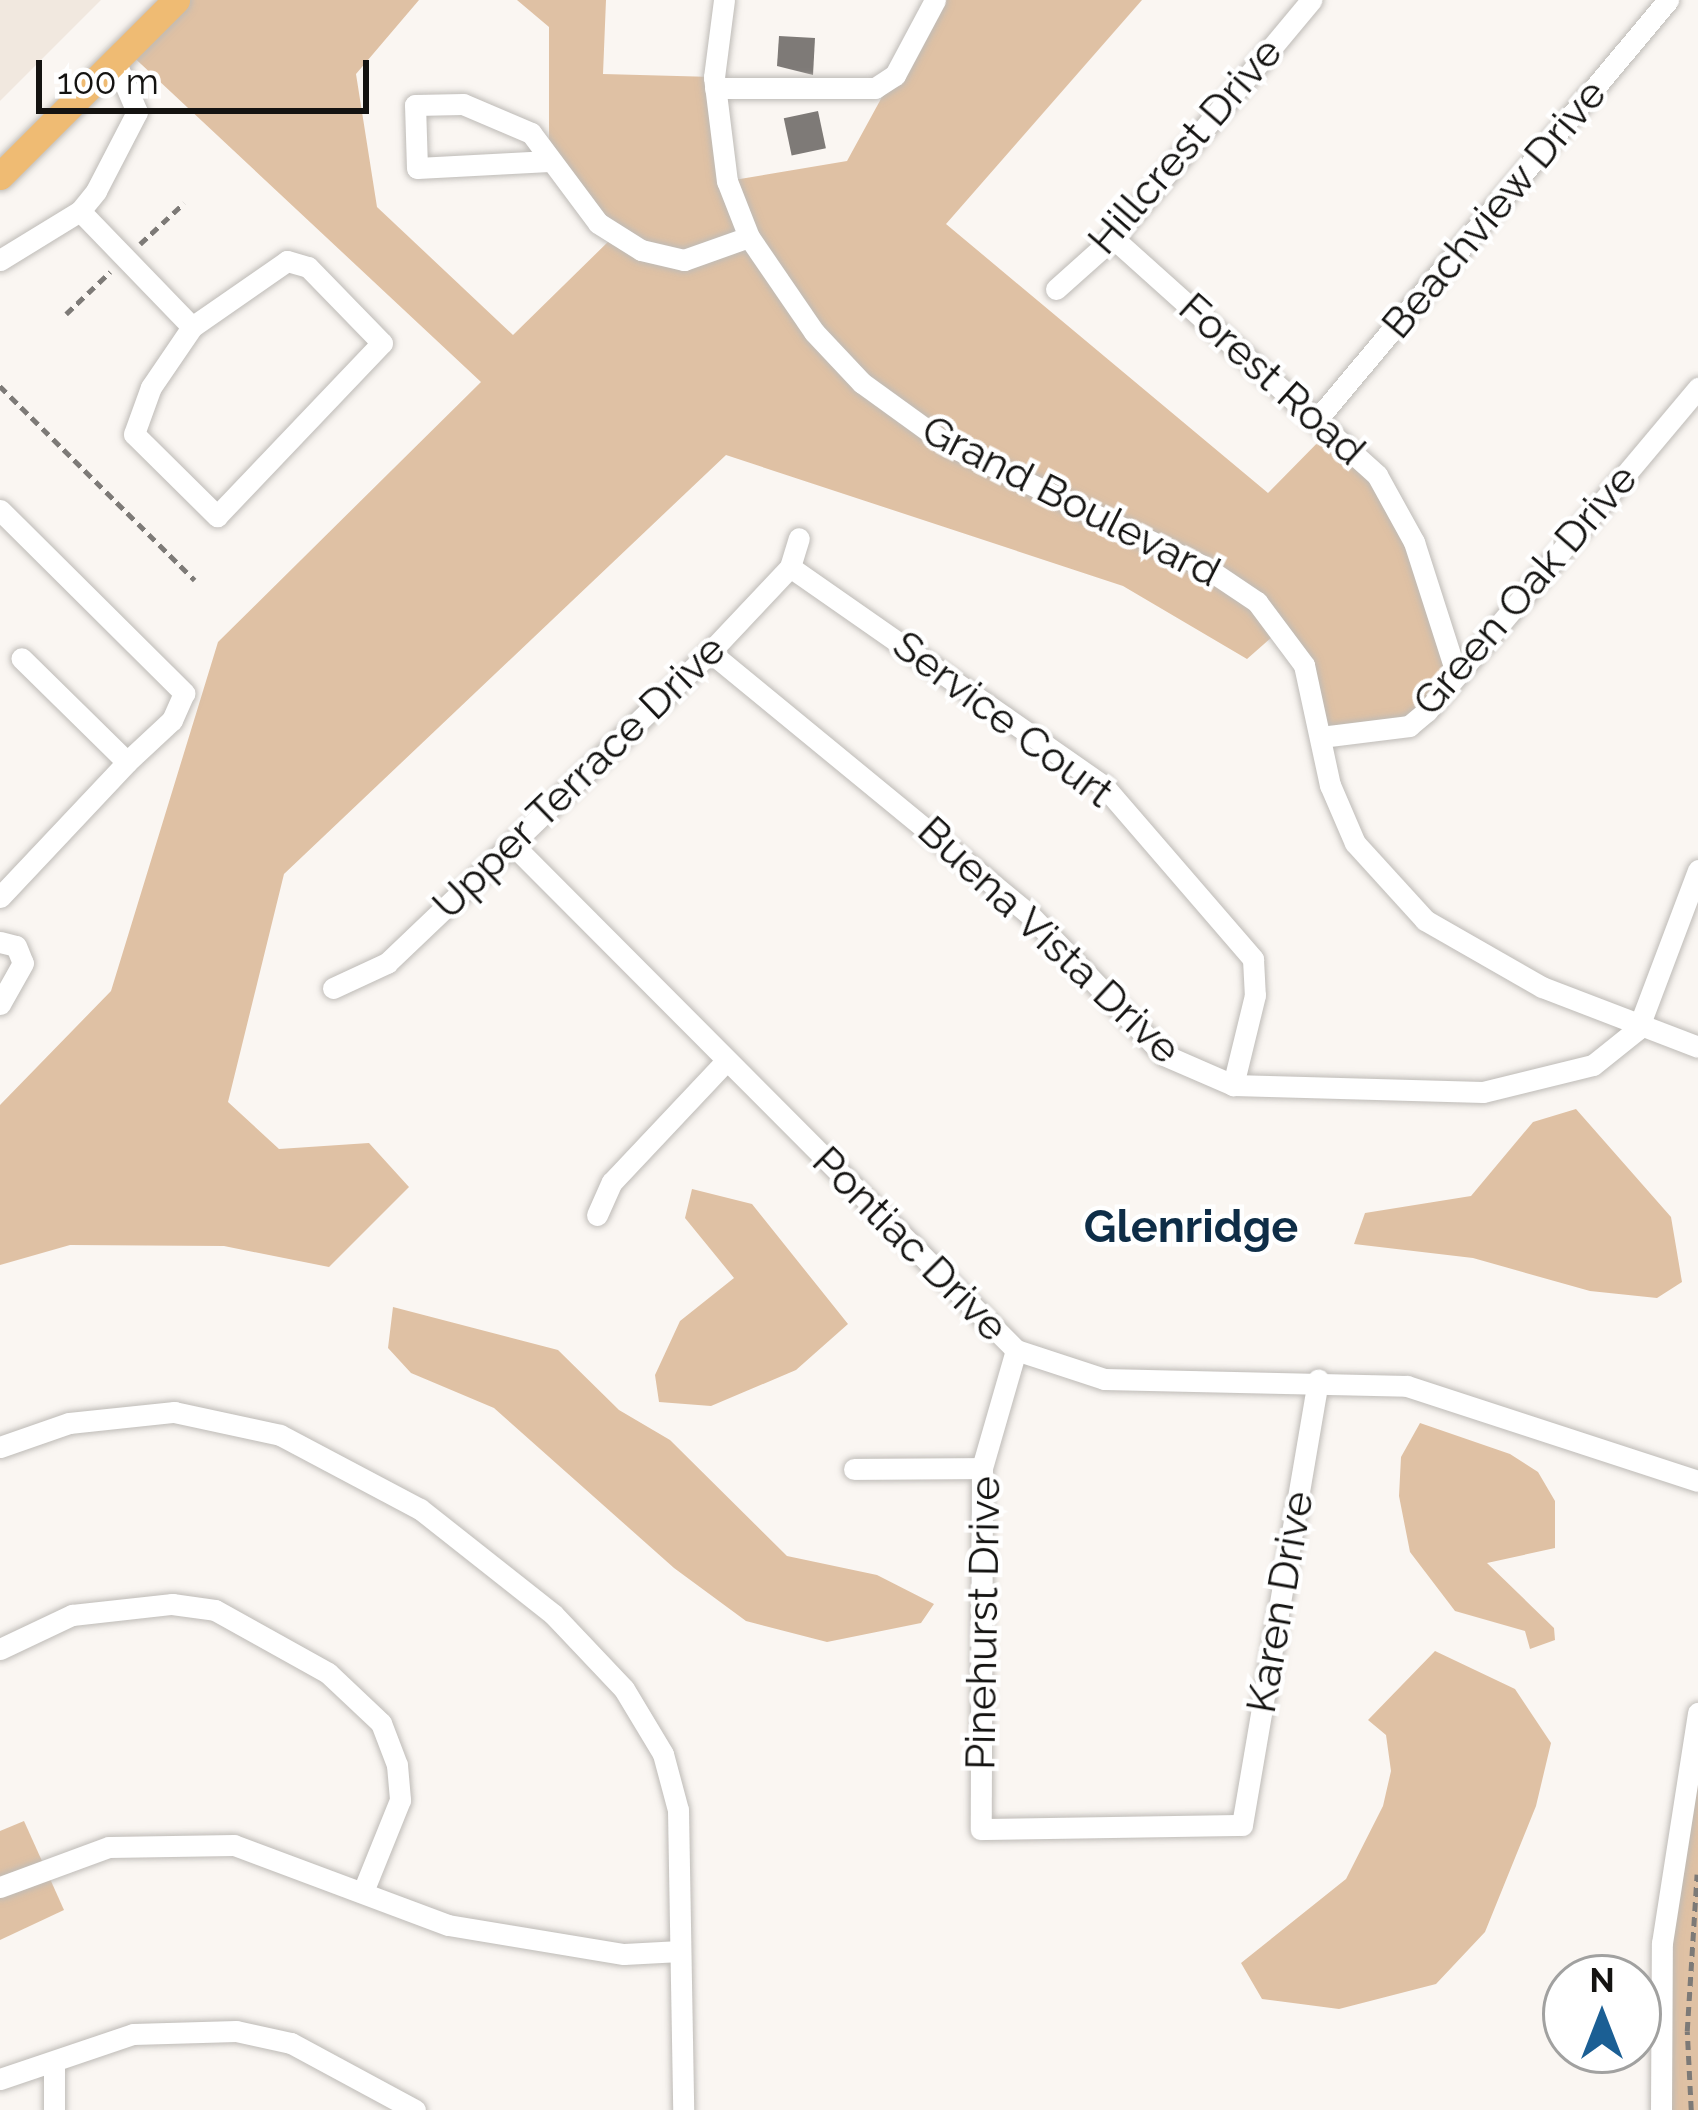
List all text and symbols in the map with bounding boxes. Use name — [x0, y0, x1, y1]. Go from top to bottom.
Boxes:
street label: Hillcrest Drive — [1077, 28, 1293, 264]
scale bar — [42, 36, 375, 110]
text: 100 m — [57, 60, 159, 102]
street label: Beachview Drive — [1371, 69, 1617, 349]
street label: Forest Road — [1169, 282, 1375, 476]
street label: Grand Boulevard — [914, 404, 1228, 598]
street label: Green Oak Drive — [1402, 454, 1648, 726]
street label: Service Court — [883, 620, 1123, 818]
street label: Upper Terrace Drive — [421, 624, 737, 930]
street label: Buena Vista Drive — [907, 805, 1191, 1075]
street label: Pontiac Drive — [802, 1136, 1018, 1352]
district label: Glenridge — [1084, 1200, 1298, 1254]
street label: Pinehurst Drive — [955, 1476, 1011, 1770]
street label: Karen Drive — [1236, 1487, 1324, 1717]
north arrow — [1542, 1954, 1662, 2074]
text: N — [1589, 1961, 1615, 2000]

